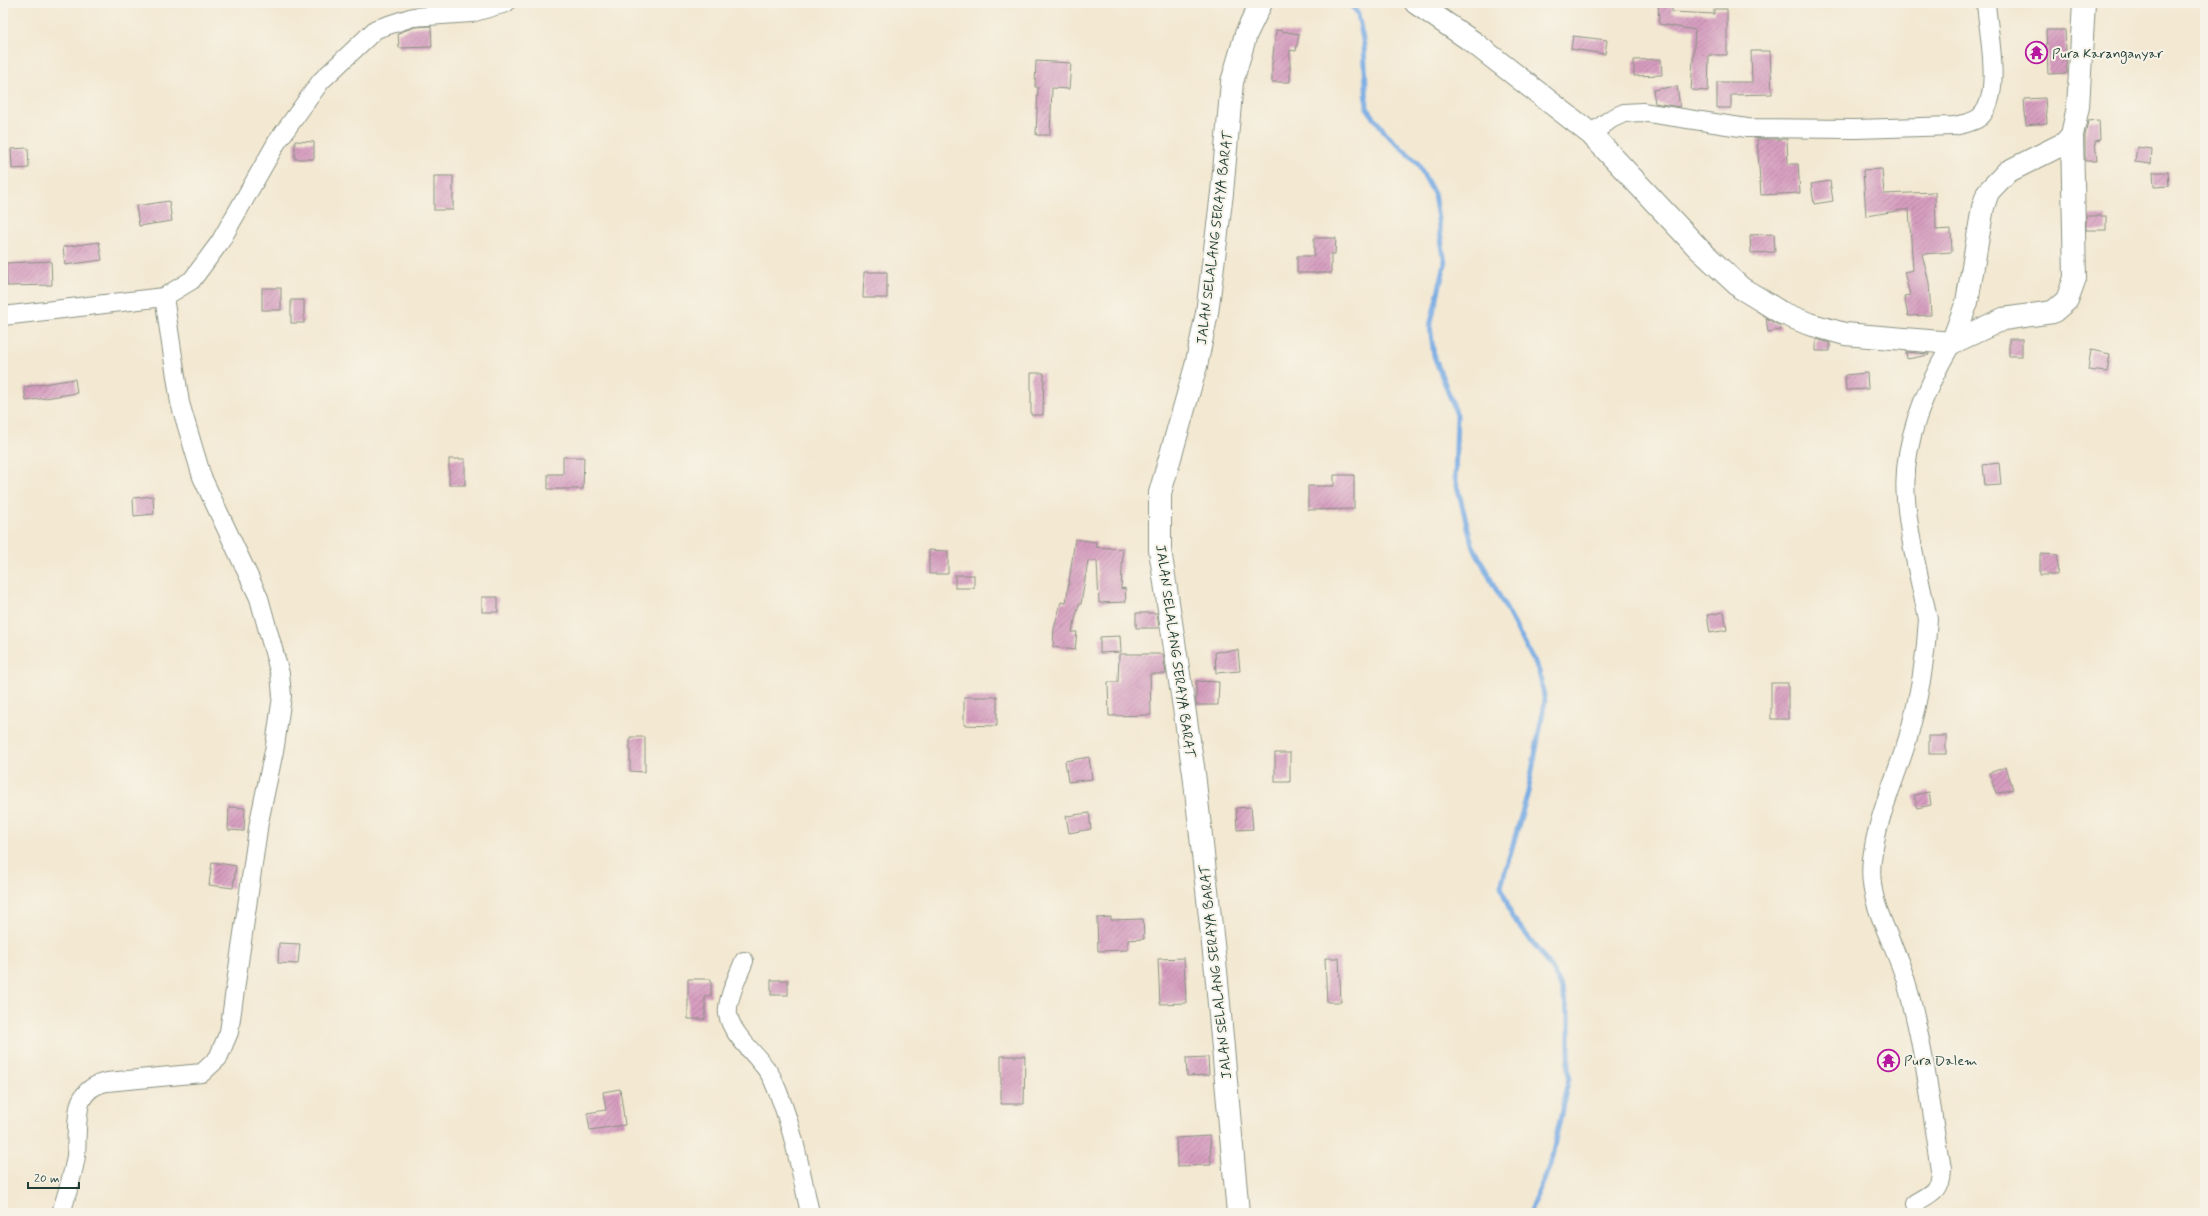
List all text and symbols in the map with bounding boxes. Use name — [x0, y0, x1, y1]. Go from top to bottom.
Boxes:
temple icon: Pura Karanganyar — [2023, 40, 2049, 66]
place label: Pura Karanganyar — [2052, 45, 2164, 64]
street label: JALAN SELALANG SERAYA BARAT — [1193, 130, 1237, 346]
street label: JALAN SELALANG SERAYA BARAT — [1151, 543, 1199, 759]
street label: JALAN SELALANG SERAYA BARAT — [1196, 864, 1236, 1080]
temple icon: Pura Dalem — [1875, 1047, 1901, 1073]
place label: Pura Dalem — [1904, 1052, 1977, 1070]
scale bar — [28, 1164, 79, 1190]
text: 20 m — [34, 1171, 60, 1187]

